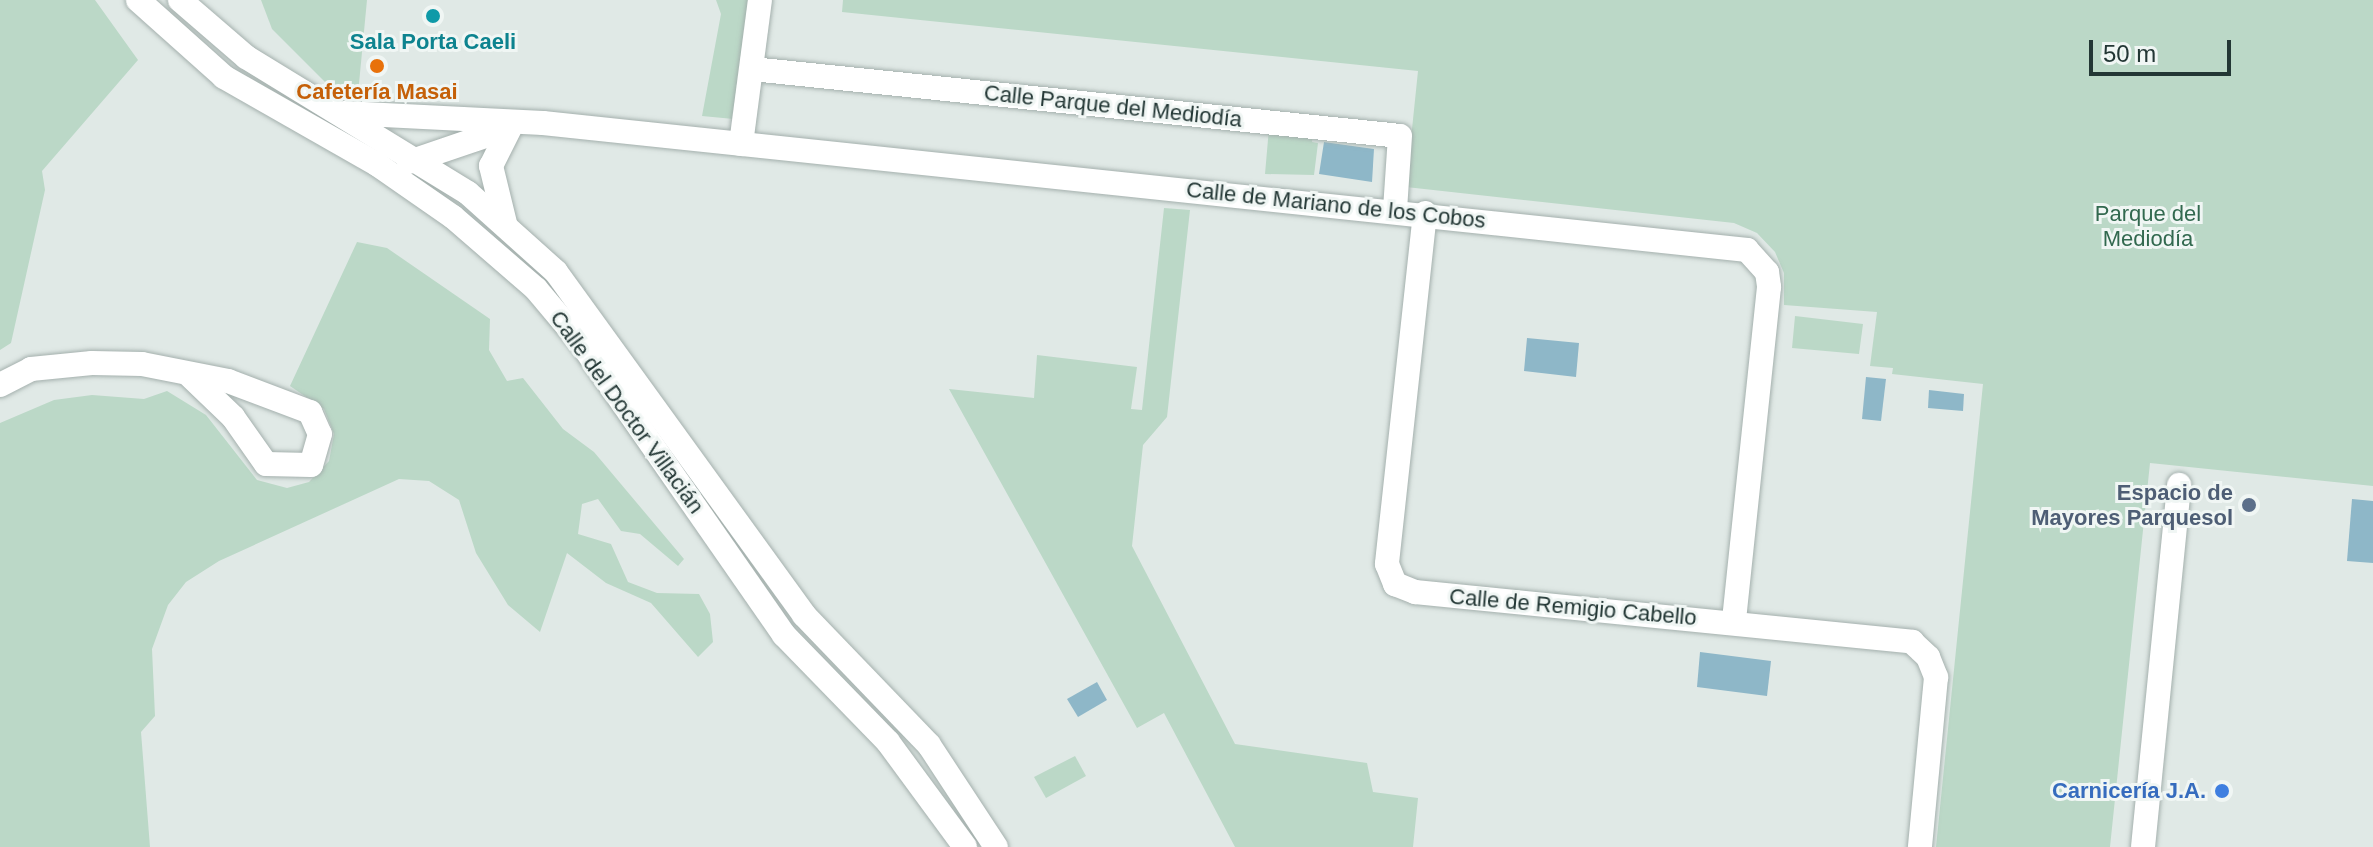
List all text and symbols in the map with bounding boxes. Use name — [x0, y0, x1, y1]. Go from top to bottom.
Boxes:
marker: Sala Porta Caeli — [424, 7, 442, 25]
scale bar — [2093, 24, 2235, 74]
place label: Sala Porta Caeli — [350, 29, 516, 55]
text: 50 m — [2103, 40, 2156, 67]
marker: Cafetería Masai — [368, 57, 386, 75]
place label: Cafetería Masai — [296, 79, 458, 105]
street label: Calle Parque del Mediodía — [983, 79, 1243, 133]
street label: Calle de Mariano de los Cobos — [1185, 176, 1487, 234]
park label: Parque del Mediodía — [2095, 200, 2201, 252]
street label: Calle del Doctor Villacián — [545, 305, 709, 519]
place label: Espacio de Mayores Parquesol — [2031, 479, 2233, 530]
marker: Espacio de Mayores Parquesol — [2240, 496, 2258, 514]
street label: Calle de Remigio Cabello — [1448, 583, 1698, 631]
place label: Carnicería J.A. — [2052, 778, 2206, 804]
marker: Carnicería J.A. — [2213, 782, 2231, 800]

